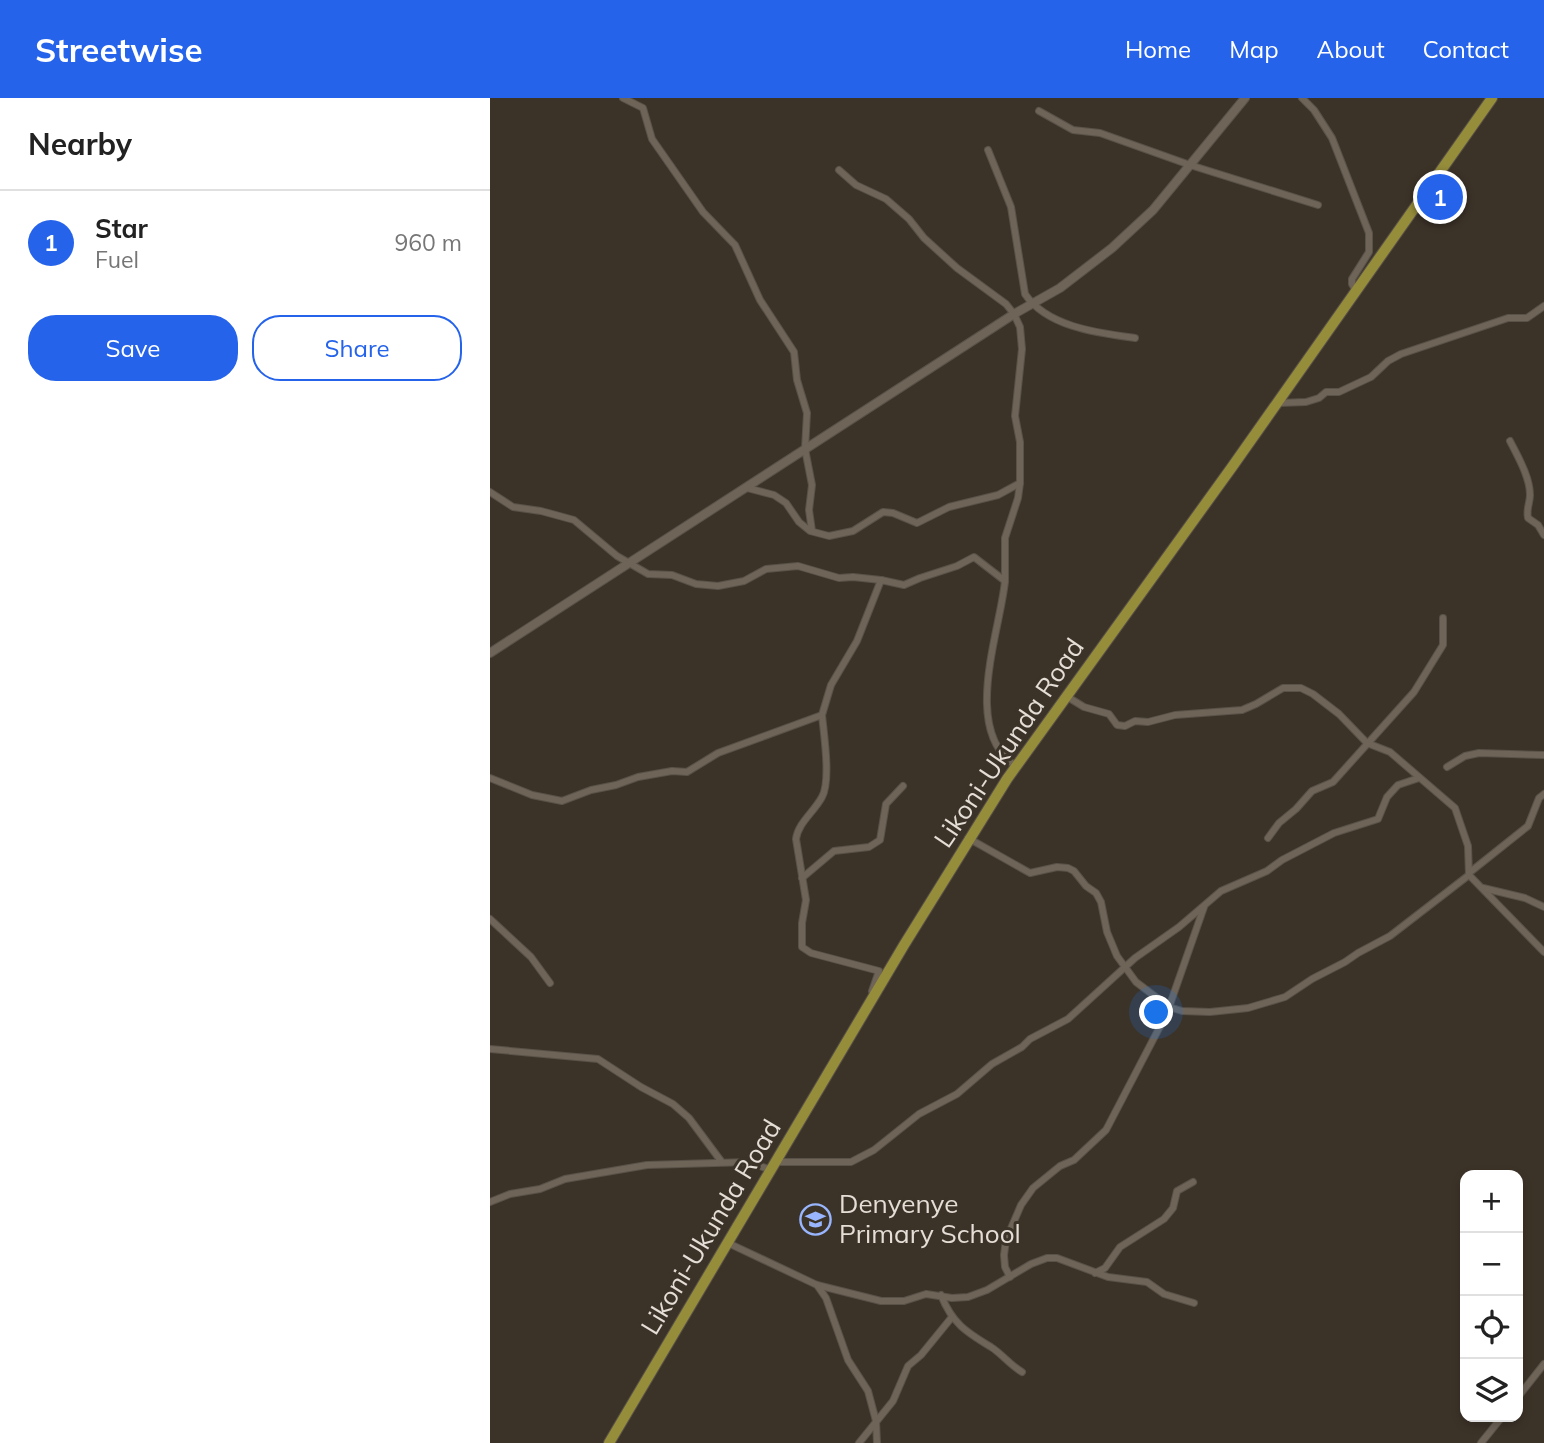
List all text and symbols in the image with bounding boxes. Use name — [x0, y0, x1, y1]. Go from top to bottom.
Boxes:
text: Streetwise — [35, 29, 203, 70]
text: Home — [1125, 34, 1191, 64]
text: Map — [1229, 34, 1279, 64]
text: About — [1317, 34, 1385, 64]
text: Contact — [1423, 34, 1509, 64]
text: Nearby — [28, 125, 132, 163]
pin: 1 — [1417, 171, 1463, 223]
text: Star — [95, 212, 148, 245]
text: 1 — [44, 228, 58, 257]
text: 960 m — [394, 228, 462, 257]
text: Fuel — [95, 245, 139, 274]
button: Save — [28, 315, 238, 381]
button: Share — [252, 315, 462, 381]
street label: Likoni-Ukunda Road — [926, 632, 1091, 854]
your location — [1139, 995, 1173, 1029]
street label: Likoni-Ukunda Road — [633, 1113, 788, 1340]
map controls — [1460, 1170, 1523, 1422]
button: + — [1460, 1170, 1523, 1233]
place label: Denyenye Primary School — [839, 1187, 1021, 1250]
school or university icon: Denyenye Primary School — [799, 1202, 833, 1236]
button: − — [1460, 1233, 1523, 1296]
button: locate — [1460, 1296, 1523, 1359]
button: layers — [1460, 1359, 1523, 1422]

